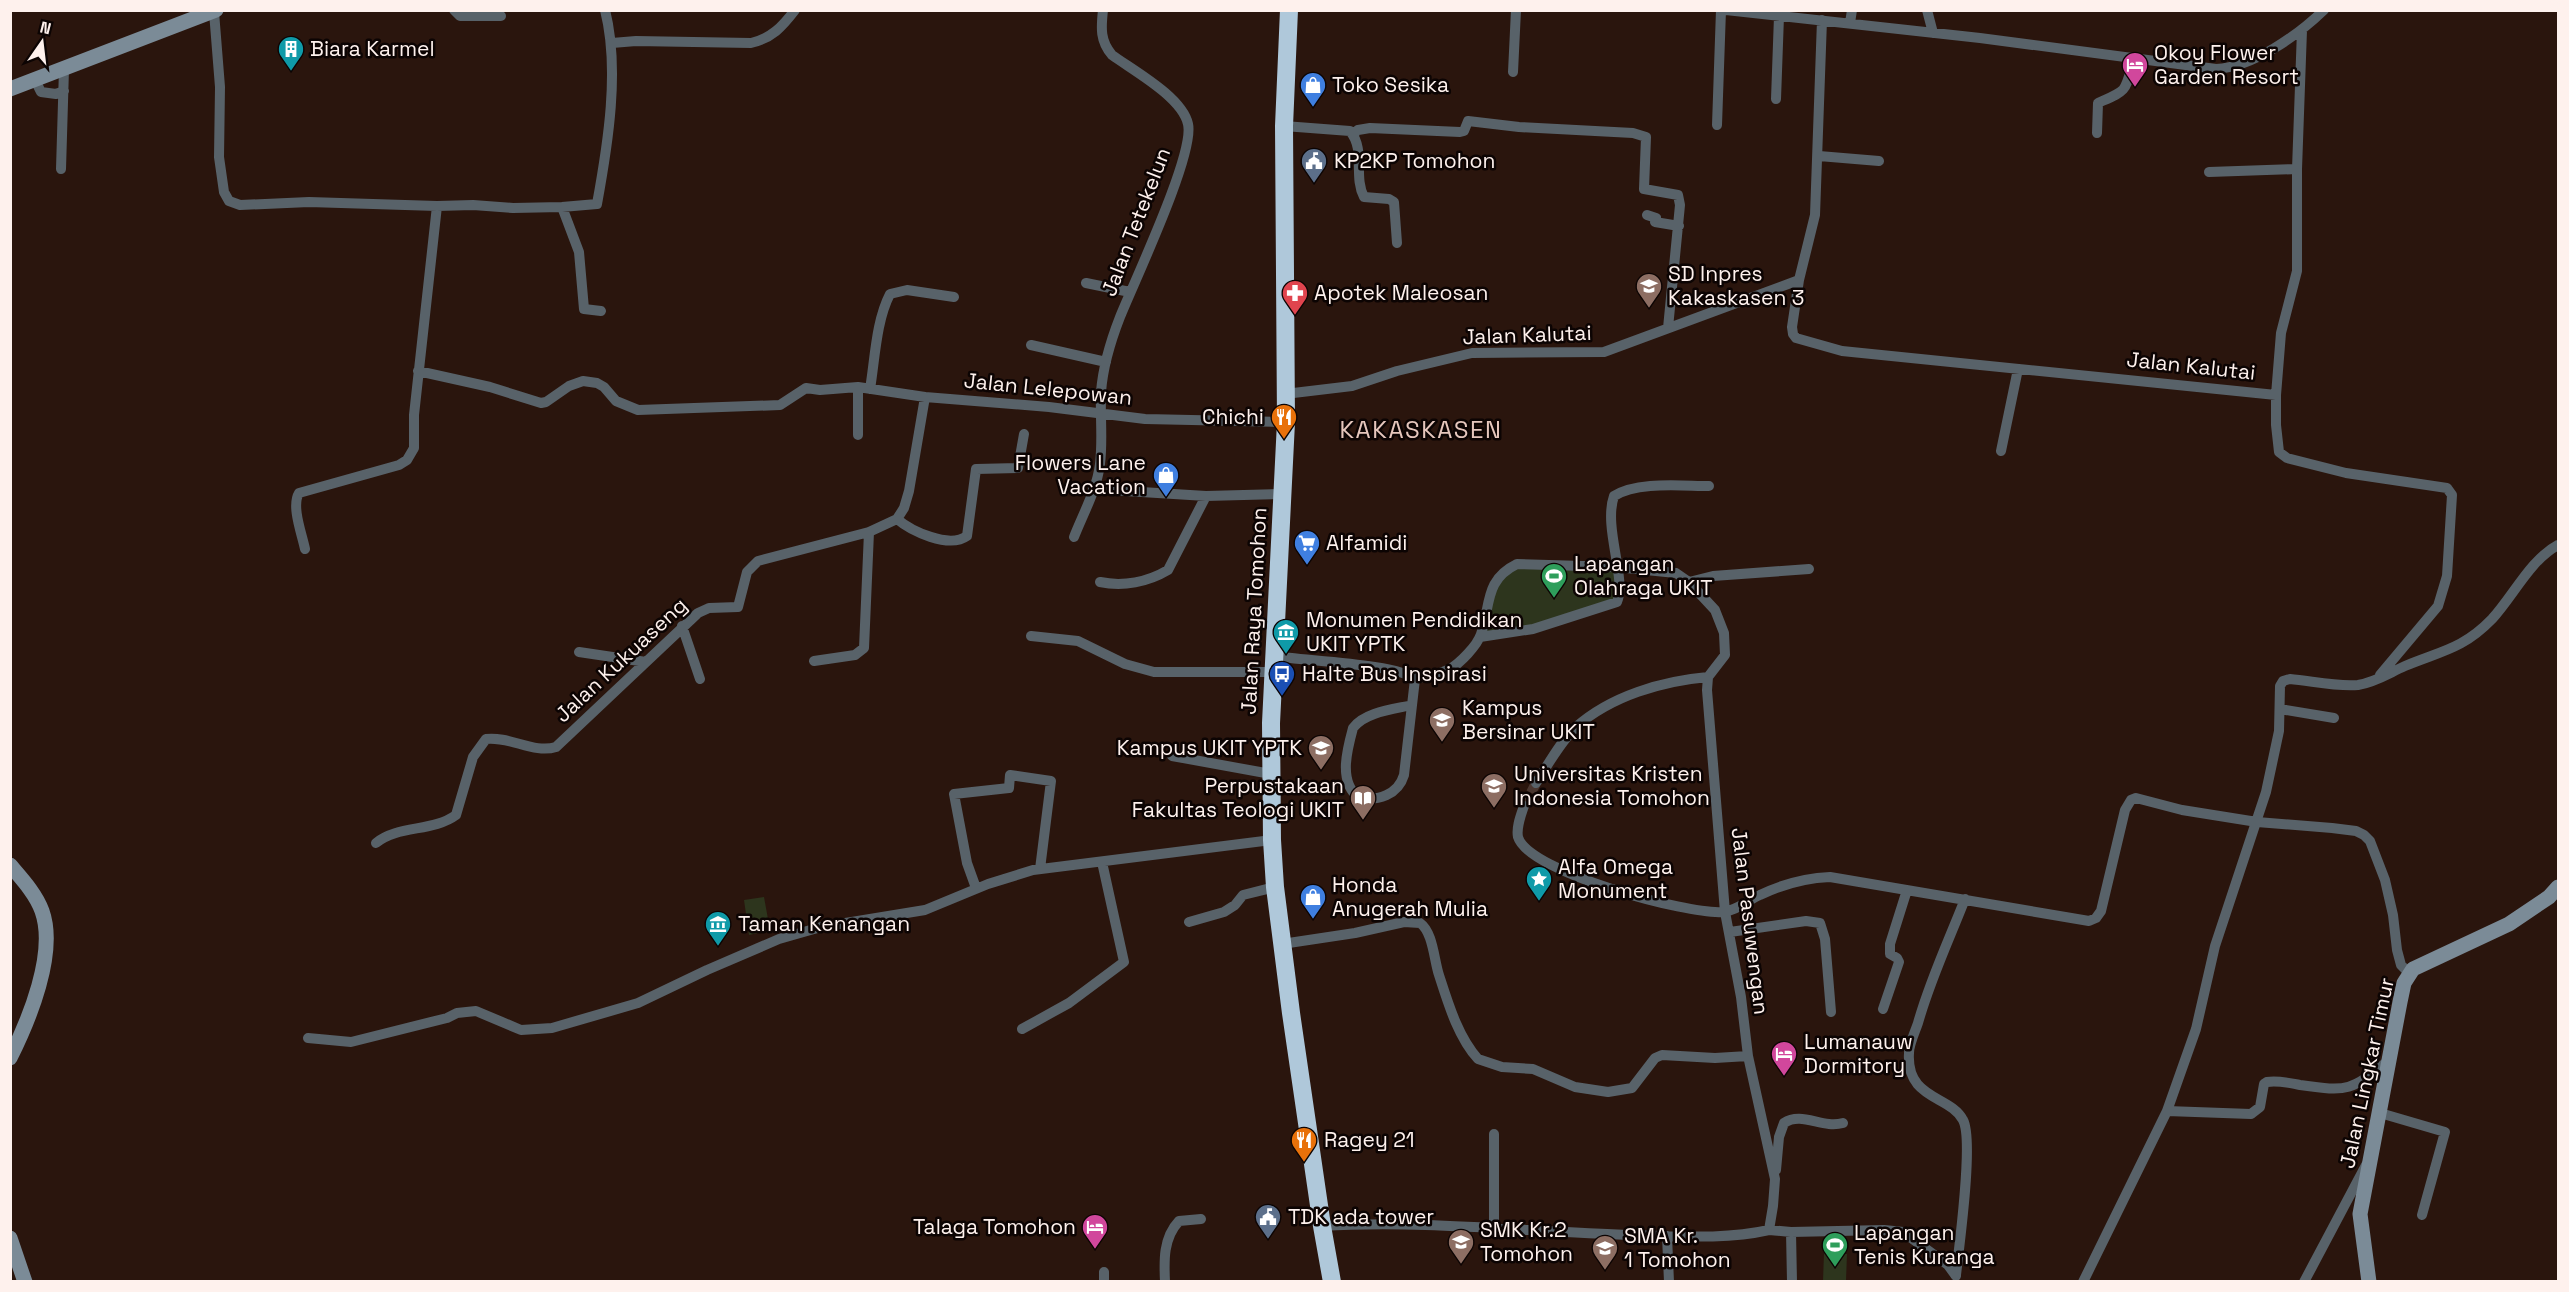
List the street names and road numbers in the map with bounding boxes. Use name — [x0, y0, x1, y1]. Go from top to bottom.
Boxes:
street label: Jalan Tetekelun — [1095, 144, 1176, 300]
street label: Jalan Kalutai — [1462, 319, 1592, 350]
street label: Jalan Kalutai — [2125, 345, 2257, 386]
street label: Jalan Lelepowan — [963, 366, 1133, 411]
street label: Jalan Raya Tomohon — [1235, 507, 1272, 715]
street label: Jalan Kukuaseng — [549, 591, 692, 728]
street label: Jalan Pasuwengan — [1726, 826, 1775, 1016]
street label: Jalan Lingkar Timur — [2333, 975, 2400, 1171]

